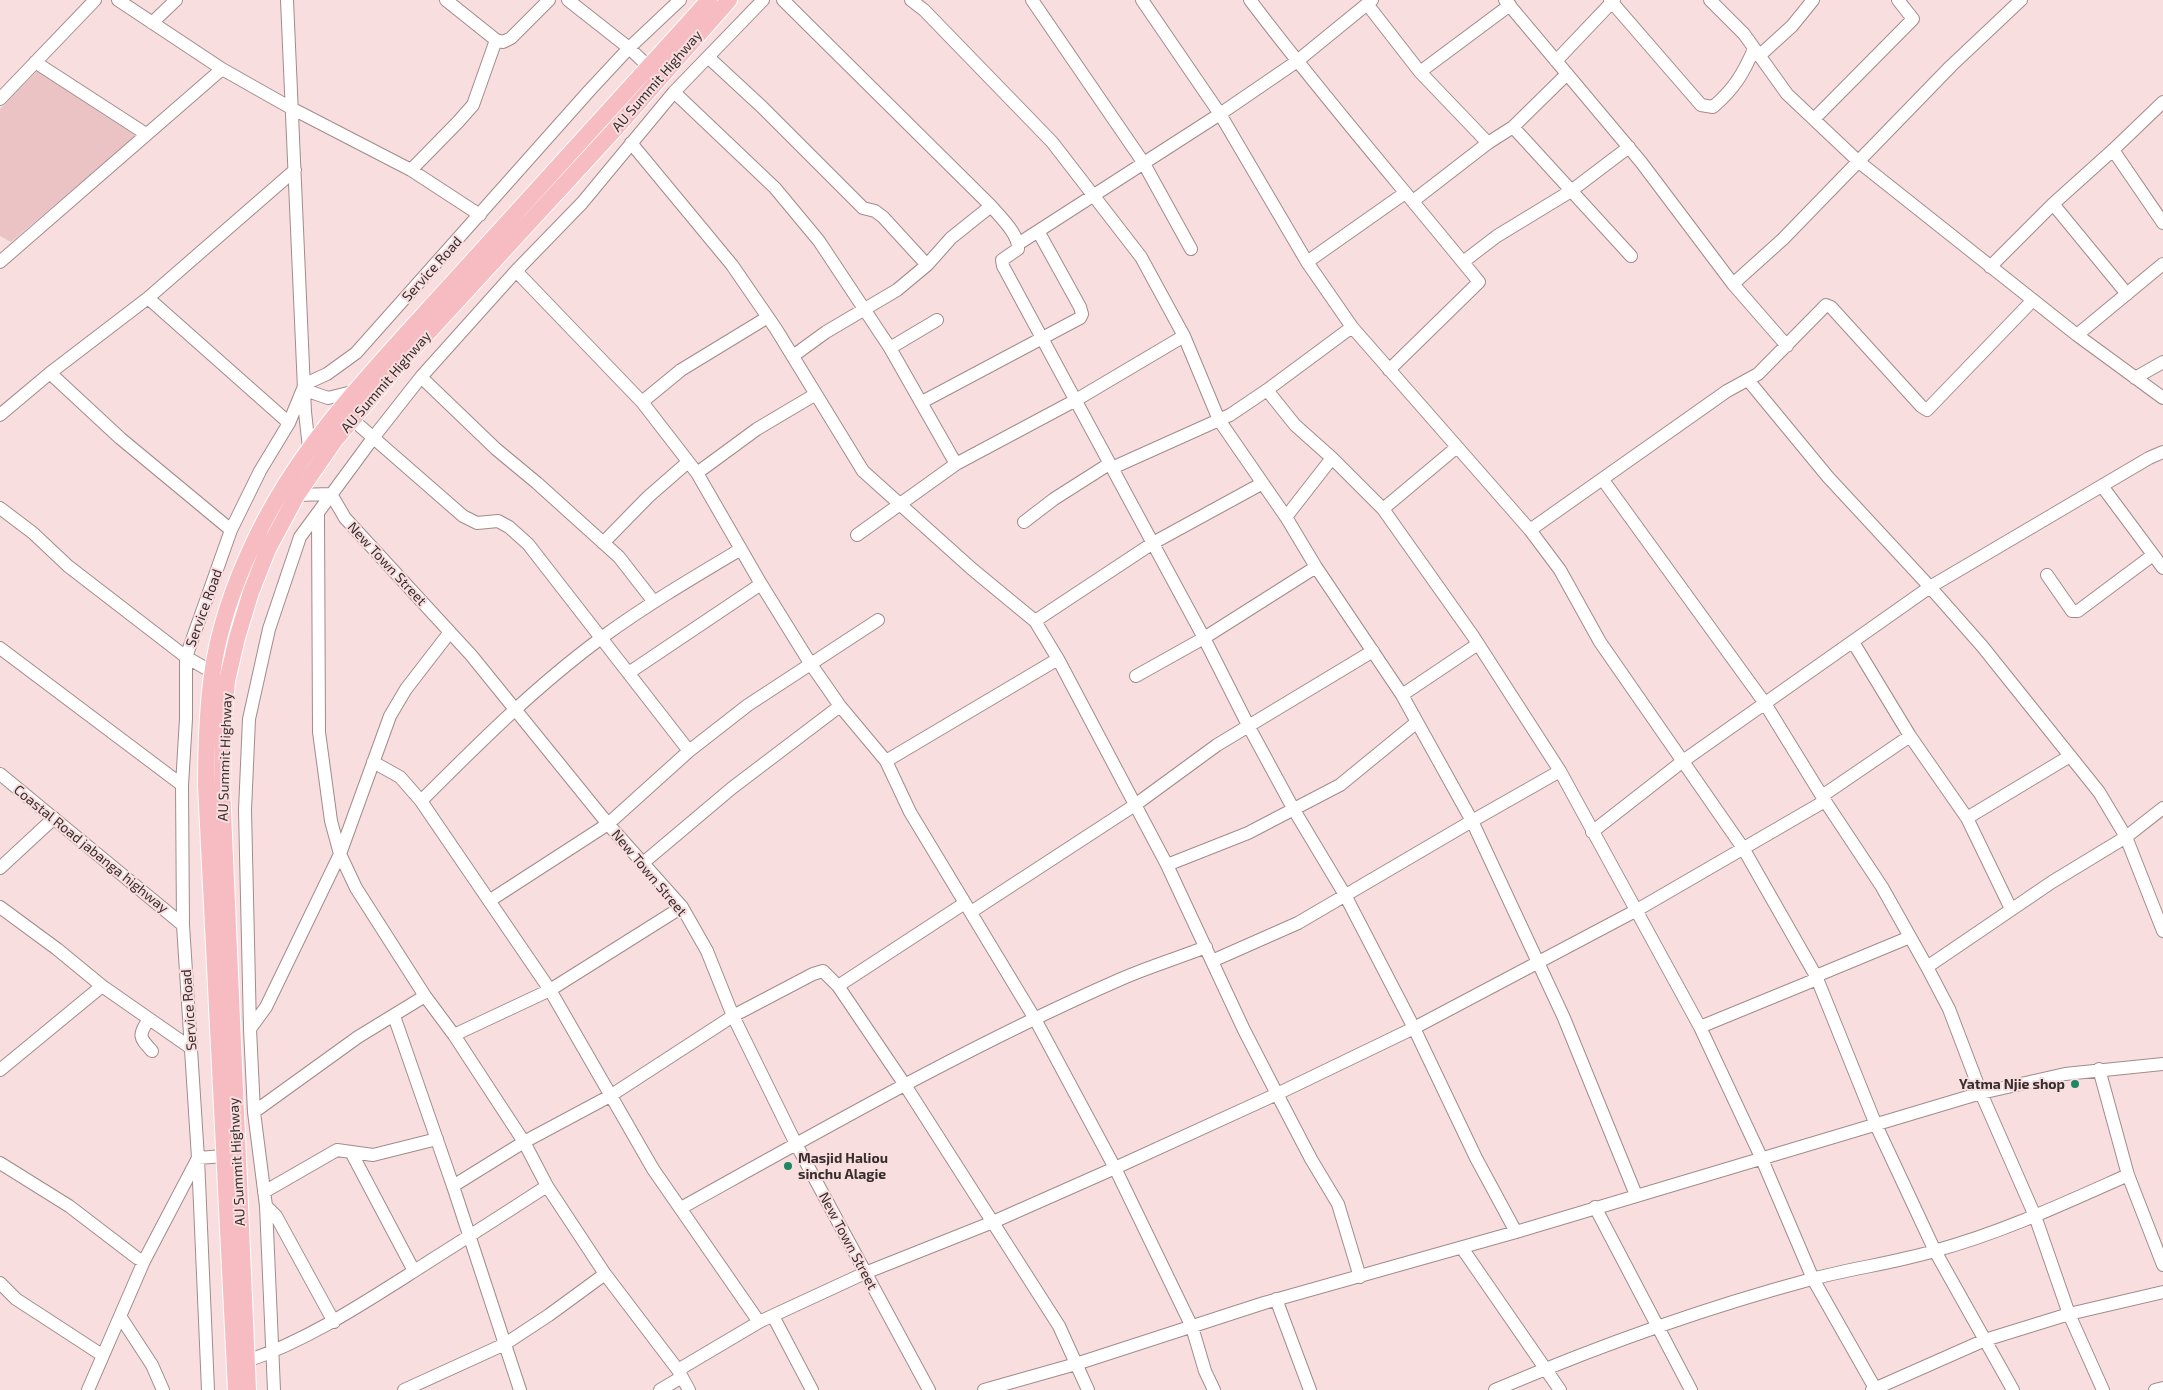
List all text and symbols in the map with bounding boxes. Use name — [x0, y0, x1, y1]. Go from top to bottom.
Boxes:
street label: AU Summit Highway — [608, 27, 706, 135]
street label: Service Road — [398, 233, 466, 305]
street label: AU Summit Highway — [337, 328, 435, 436]
street label: New Town Street — [344, 519, 430, 609]
street label: Service Road — [182, 567, 226, 649]
street label: AU Summit Highway — [214, 692, 236, 822]
street label: Coastal Road jabanga highway — [10, 781, 172, 917]
street label: New Town Street — [608, 826, 690, 920]
street label: Service Road — [178, 969, 200, 1051]
place label: Yatma Njie shop — [1959, 1076, 2065, 1092]
marker: Yatma Njie shop — [2069, 1078, 2081, 1090]
street label: AU Summit Highway — [225, 1097, 249, 1227]
place label: Masjid Haliou sinchu Alagie — [798, 1150, 888, 1182]
marker: Masjid Haliou sinchu Alagie — [782, 1160, 794, 1172]
street label: New Town Street — [815, 1189, 881, 1293]

